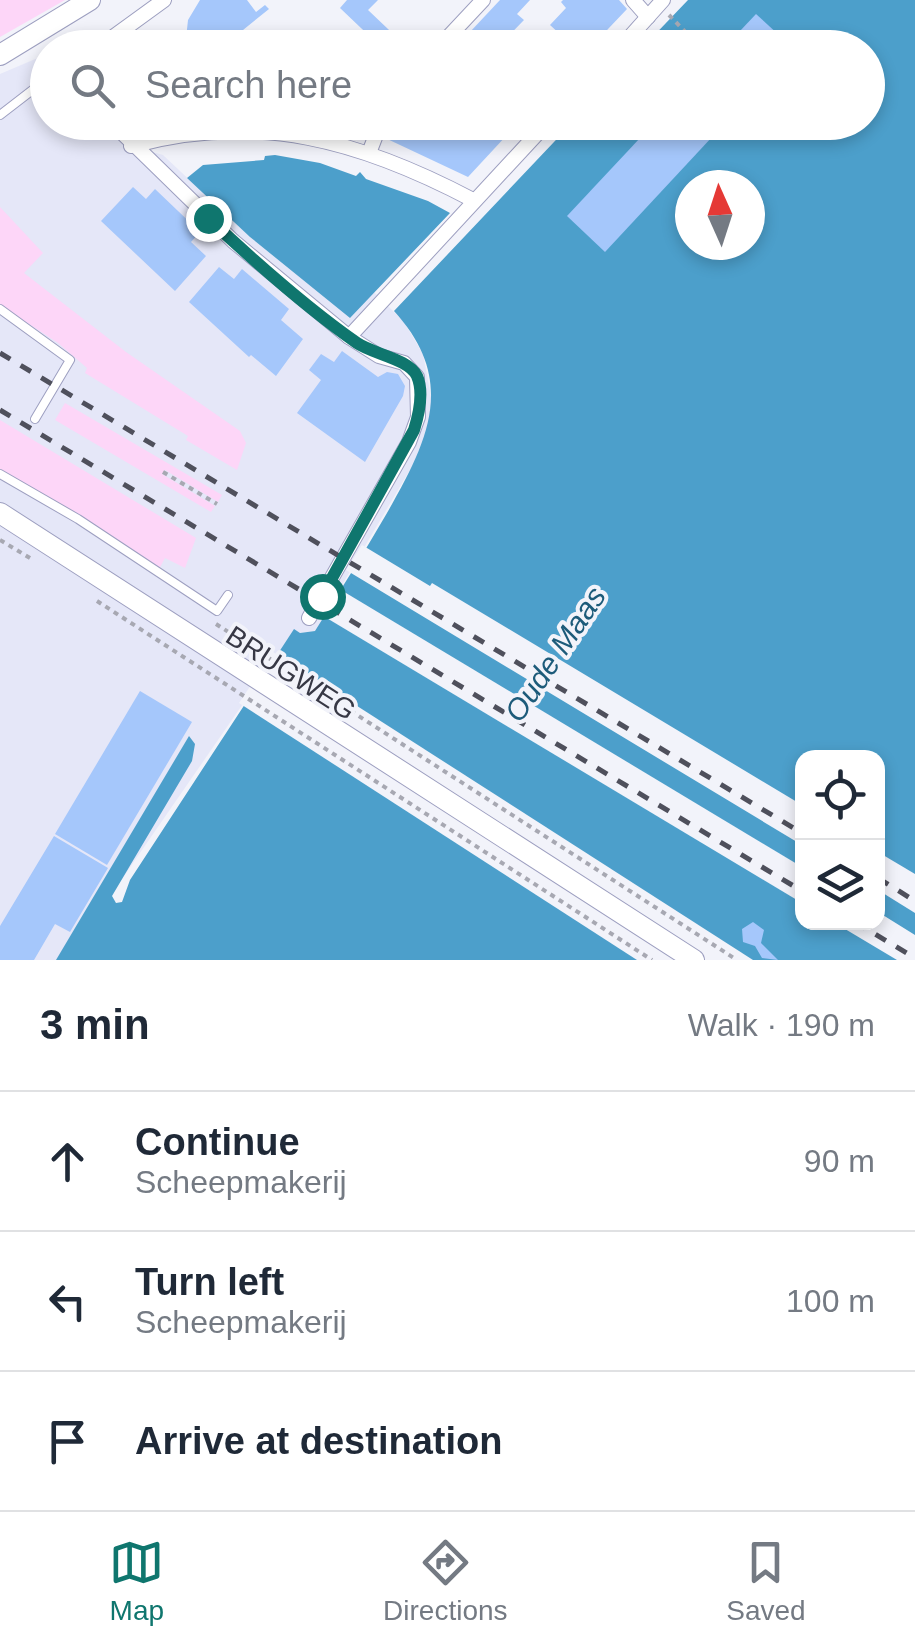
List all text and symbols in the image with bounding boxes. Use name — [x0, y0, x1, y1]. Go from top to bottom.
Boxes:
search box — [30, 30, 885, 140]
icon: search — [65, 58, 120, 113]
text: Search here — [145, 64, 352, 106]
north arrow — [675, 170, 765, 260]
route end — [186, 196, 232, 242]
route start — [300, 574, 346, 620]
water label: Oude Maas — [498, 580, 612, 728]
street label: BRUGWEG — [221, 620, 361, 726]
map controls — [795, 750, 885, 930]
button: locate — [795, 750, 885, 840]
button: layers — [795, 840, 885, 930]
text: 3 min — [40, 1001, 150, 1048]
text: Walk · 190 m — [688, 1007, 875, 1043]
text: Continue — [135, 1121, 300, 1163]
icon: ahead — [40, 1134, 95, 1189]
text: 90 m — [804, 1143, 875, 1179]
text: Scheepmakerij — [135, 1164, 347, 1200]
text: Turn left — [135, 1261, 284, 1303]
icon: left — [40, 1274, 95, 1329]
text: 100 m — [786, 1283, 875, 1319]
text: Scheepmakerij — [135, 1304, 347, 1340]
icon: arrive — [40, 1414, 95, 1469]
text: Arrive at destination — [135, 1420, 502, 1462]
tab: Map — [109, 1535, 164, 1627]
tab: Directions — [383, 1535, 508, 1627]
tab: Saved — [726, 1535, 806, 1627]

